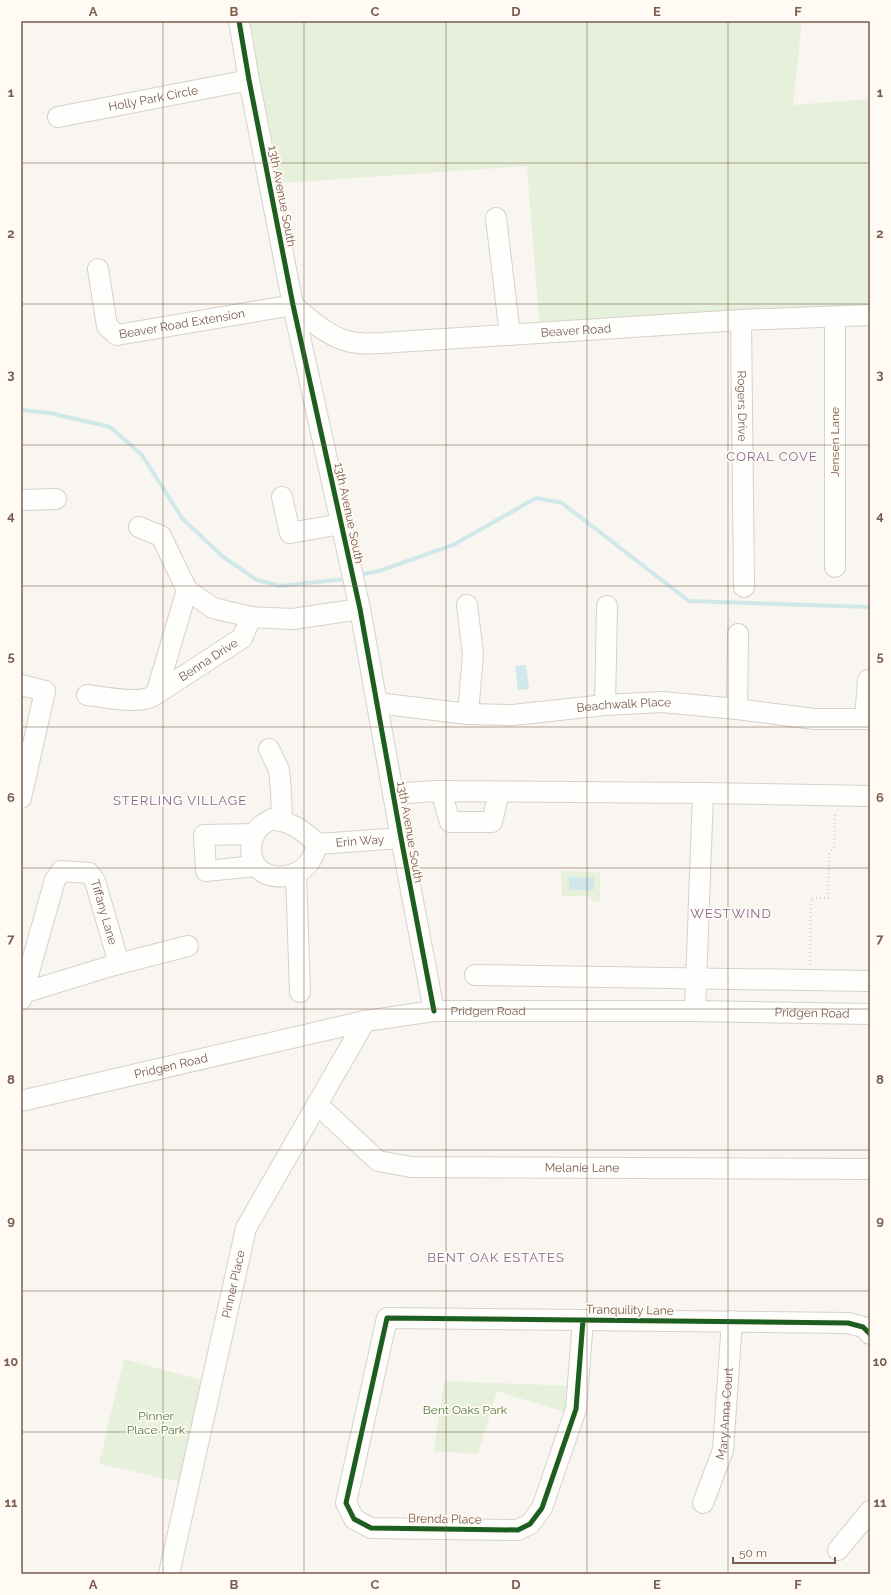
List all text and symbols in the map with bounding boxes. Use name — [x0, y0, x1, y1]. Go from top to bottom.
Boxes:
text: A — [89, 4, 98, 19]
text: B — [230, 4, 239, 19]
text: C — [371, 4, 380, 19]
text: D — [511, 4, 521, 19]
text: E — [653, 4, 661, 19]
text: F — [794, 4, 802, 19]
street label: Holly Park Circle — [107, 83, 199, 114]
text: 1 — [8, 85, 15, 100]
text: 1 — [877, 85, 884, 100]
street label: 13th Avenue South — [265, 144, 299, 248]
text: 2 — [7, 226, 15, 241]
text: 2 — [876, 226, 884, 241]
street label: Beaver Road Extension — [118, 306, 246, 342]
street label: Beaver Road — [540, 321, 612, 340]
text: 3 — [7, 367, 15, 382]
text: 3 — [876, 367, 884, 382]
street label: Rogers Drive — [735, 370, 749, 442]
street label: Jensen Lane — [828, 407, 842, 477]
district label: CORAL COVE — [726, 449, 818, 464]
street label: 13th Avenue South — [331, 461, 367, 565]
text: 4 — [7, 508, 15, 523]
text: 4 — [876, 508, 884, 523]
street label: Benna Drive — [176, 636, 240, 684]
text: 5 — [7, 649, 15, 664]
text: 5 — [876, 649, 884, 664]
street label: Beachwalk Place — [576, 695, 672, 715]
street label: 13th Avenue South — [394, 780, 426, 884]
text: 6 — [7, 790, 15, 805]
text: 6 — [876, 790, 884, 805]
district label: STERLING VILLAGE — [113, 793, 247, 808]
street label: Erin Way — [335, 832, 385, 850]
street label: Tiffany Lane — [88, 878, 120, 946]
district label: WESTWIND — [690, 906, 772, 921]
text: 7 — [7, 931, 15, 946]
text: 7 — [876, 931, 884, 946]
street label: Pridgen Road — [451, 1004, 526, 1018]
street label: Pridgen Road — [774, 1005, 850, 1021]
street label: Pridgen Road — [133, 1051, 209, 1081]
text: 8 — [7, 1072, 15, 1087]
text: 8 — [876, 1072, 884, 1087]
street label: Melanie Lane — [545, 1161, 619, 1175]
text: 9 — [7, 1213, 15, 1228]
text: 9 — [876, 1213, 884, 1228]
street label: Pinner Place — [219, 1249, 248, 1319]
district label: BENT OAK ESTATES — [427, 1250, 565, 1265]
street label: Tranquility Lane — [586, 1302, 674, 1318]
text: 10 — [4, 1354, 18, 1369]
text: 10 — [873, 1354, 887, 1369]
street label: Mary Anna Court — [713, 1367, 736, 1462]
park label: Bent Oaks Park — [423, 1403, 508, 1417]
park label: Pinner Place Park — [127, 1409, 186, 1437]
text: 11 — [5, 1495, 18, 1510]
text: 11 — [874, 1495, 887, 1510]
street label: Brenda Place — [408, 1511, 482, 1527]
scale bar — [733, 1539, 835, 1565]
text: 50 m — [739, 1546, 767, 1560]
text: A — [89, 1577, 98, 1592]
text: B — [230, 1577, 239, 1592]
text: C — [371, 1577, 380, 1592]
text: D — [511, 1577, 521, 1592]
text: E — [653, 1577, 661, 1592]
text: F — [794, 1577, 802, 1592]

